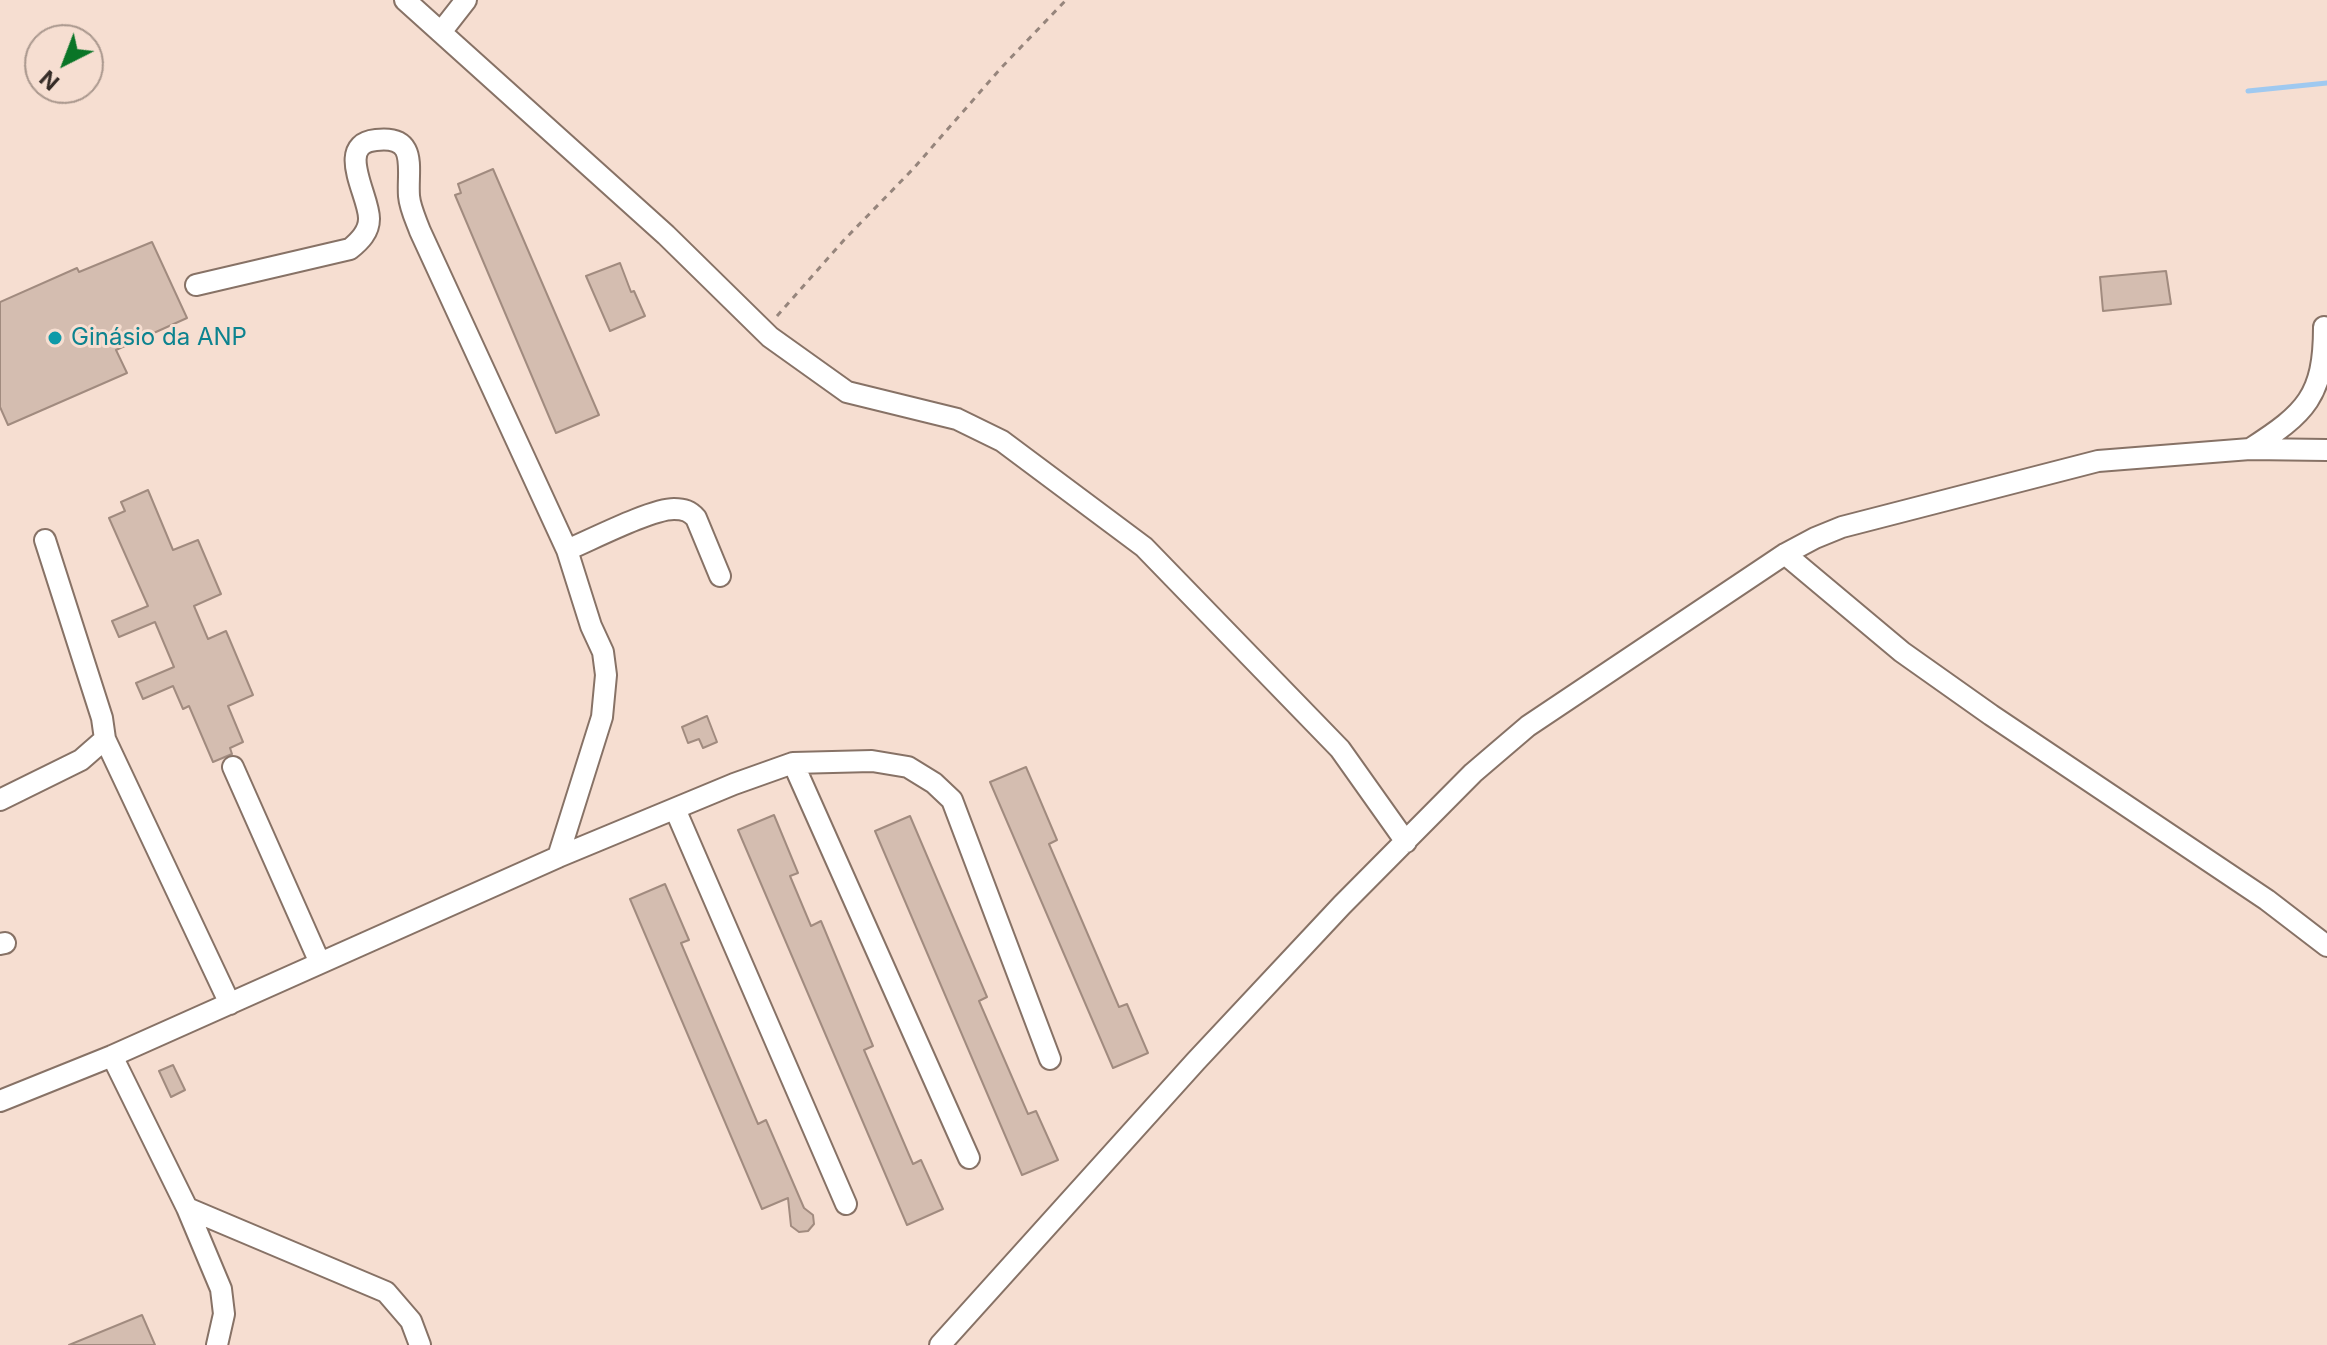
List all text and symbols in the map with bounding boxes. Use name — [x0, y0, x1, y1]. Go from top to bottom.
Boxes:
north arrow — [24, 24, 104, 104]
text: N — [34, 65, 64, 96]
place label: Ginásio da ANP — [71, 324, 247, 352]
marker: Ginásio da ANP — [46, 329, 64, 347]

